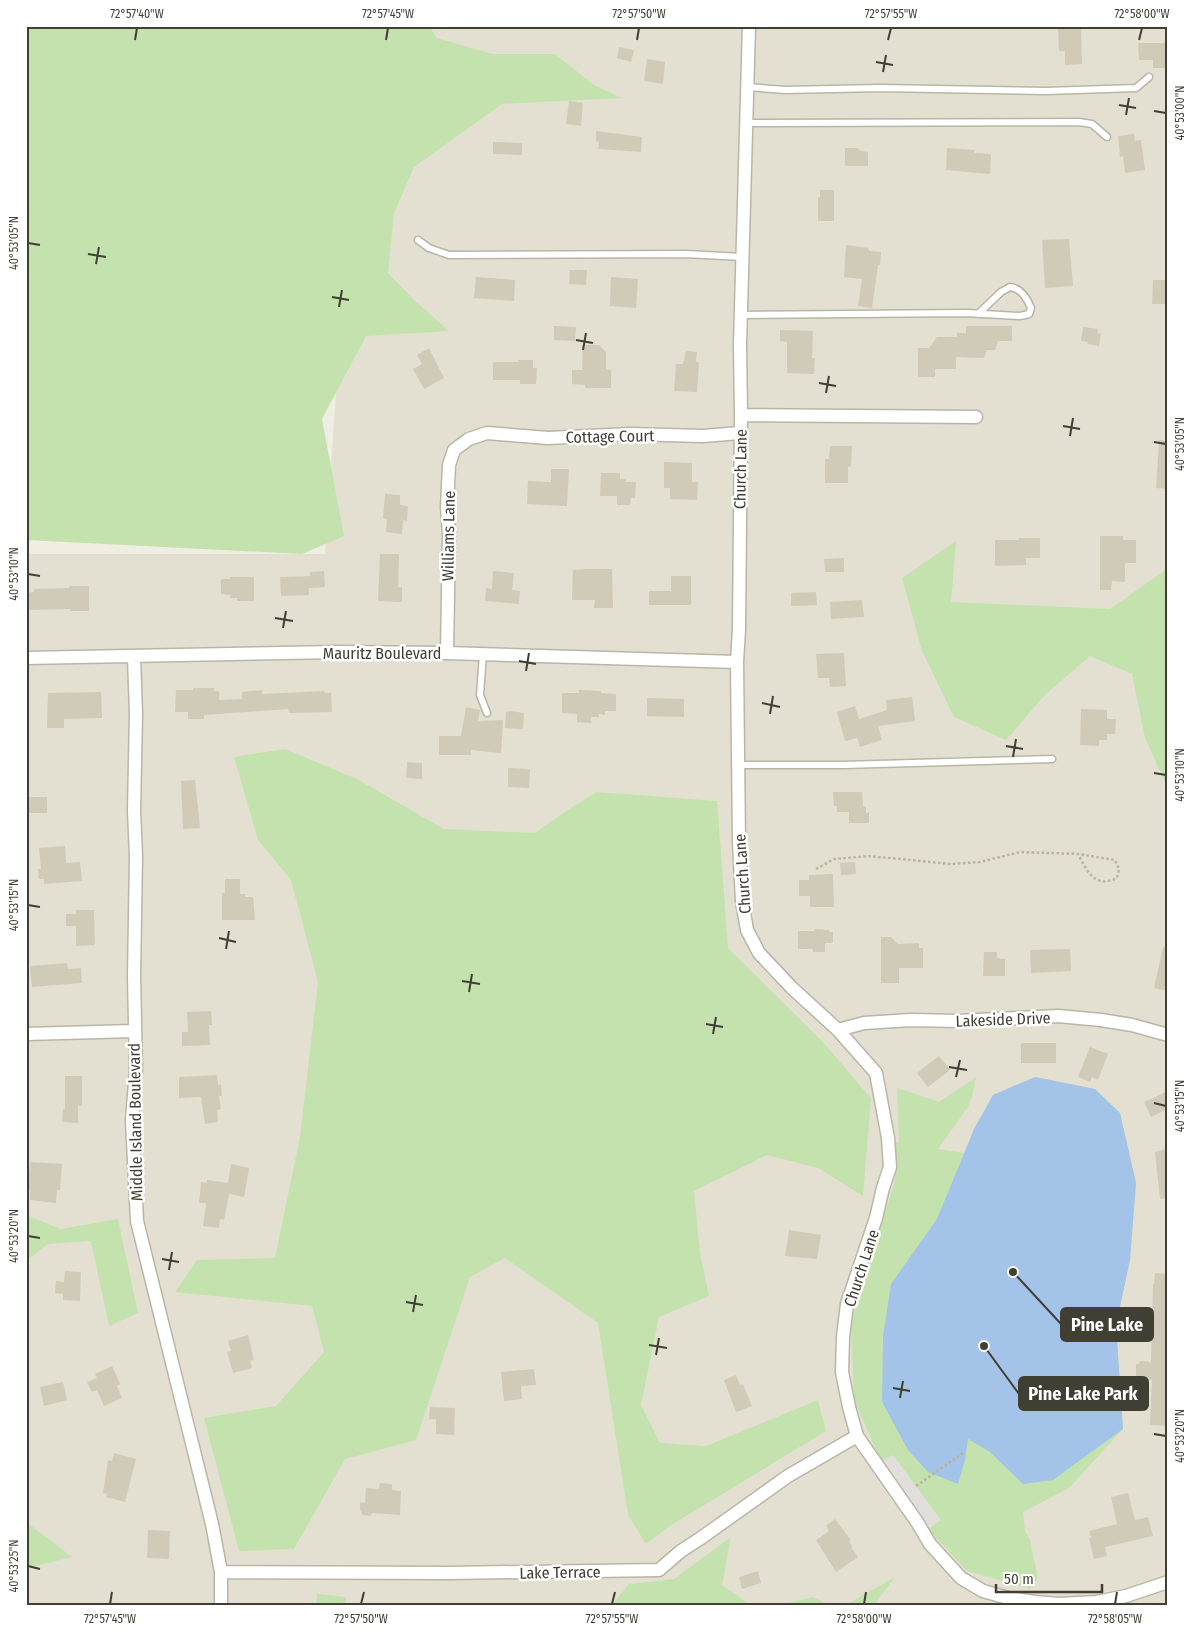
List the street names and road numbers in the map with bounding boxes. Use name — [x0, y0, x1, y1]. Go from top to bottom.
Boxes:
street label: Cottage Court — [566, 426, 655, 447]
street label: Church Lane — [730, 429, 751, 509]
street label: Williams Lane — [438, 491, 459, 581]
street label: Mauritz Boulevard — [323, 644, 441, 663]
street label: Church Lane — [730, 833, 755, 915]
street label: Lakeside Drive — [955, 1008, 1051, 1031]
street label: Middle Island Boulevard — [125, 1043, 146, 1201]
street label: Church Lane — [840, 1227, 883, 1309]
street label: Lake Terrace — [519, 1562, 601, 1583]

